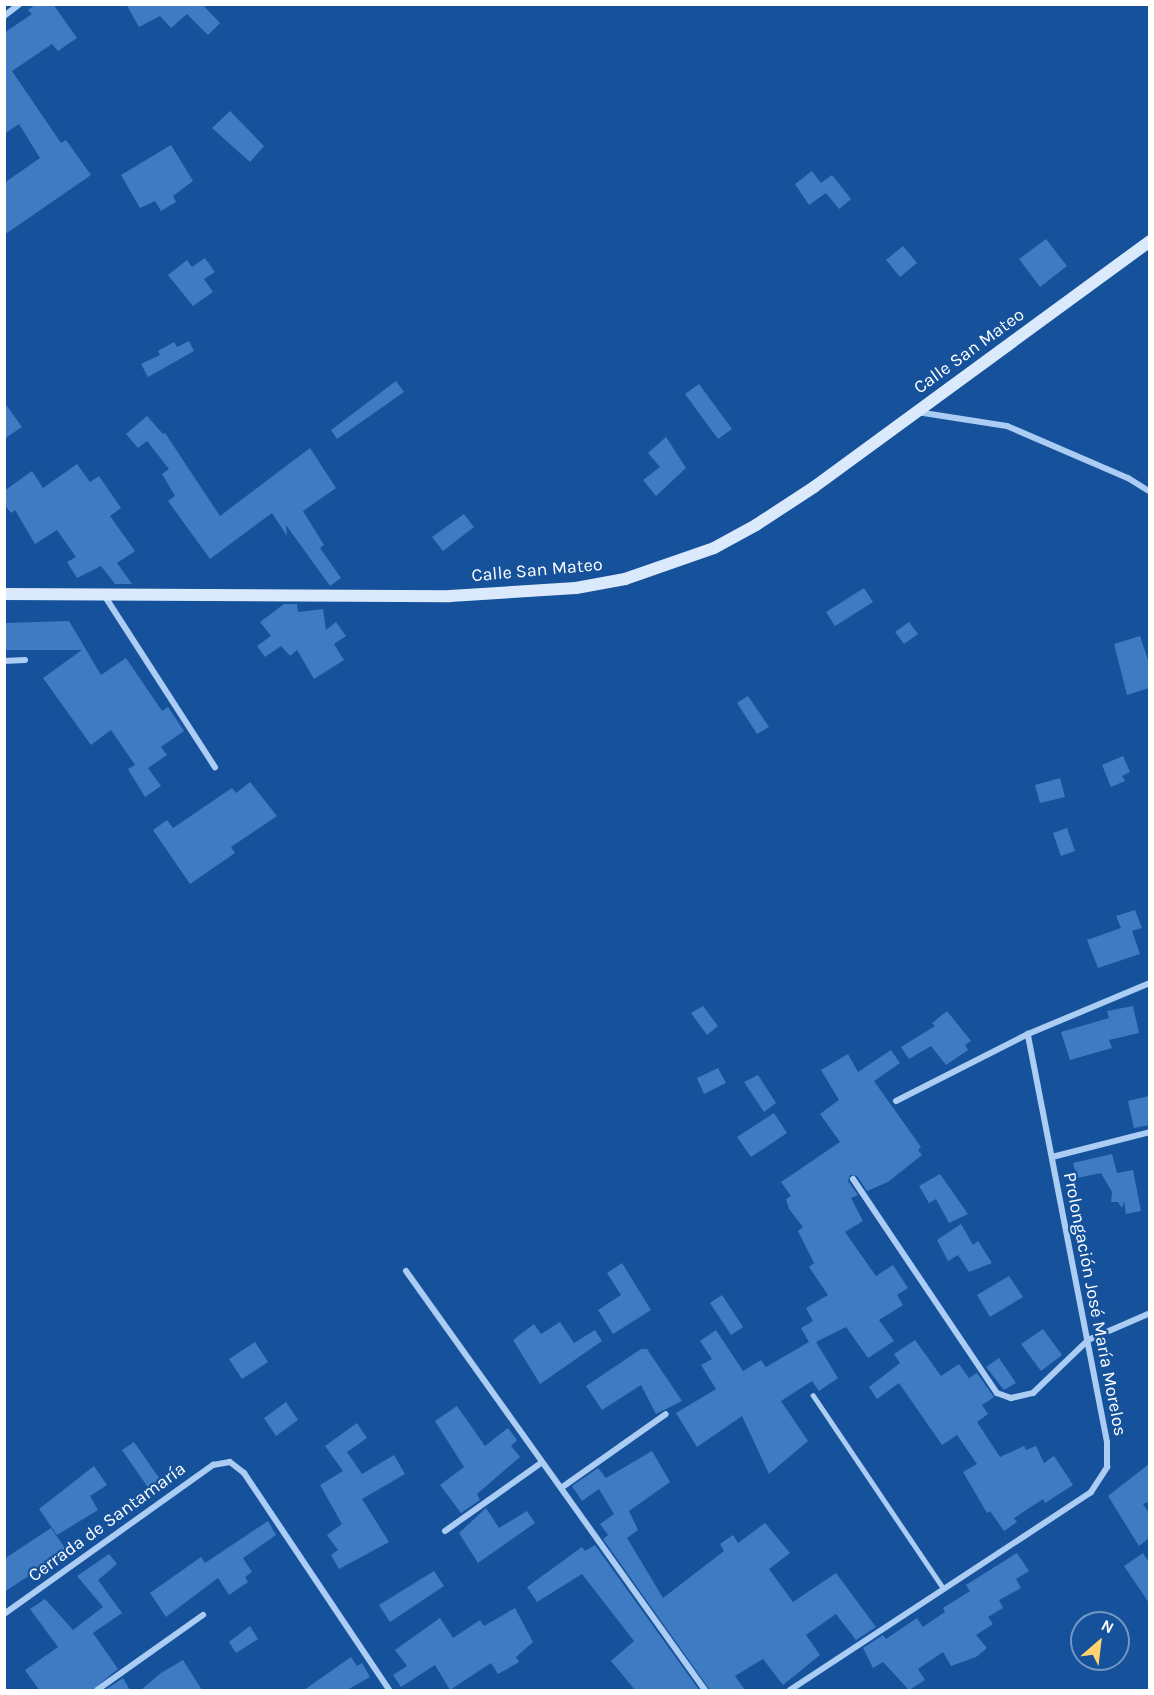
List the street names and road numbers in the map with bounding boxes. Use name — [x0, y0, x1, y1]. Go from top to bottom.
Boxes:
street label: Calle San Mateo — [909, 304, 1029, 398]
street label: Calle San Mateo — [471, 554, 603, 586]
street label: Prolongación José María Morelos — [1059, 1170, 1131, 1438]
street label: Cerrada de Santamaría — [24, 1458, 190, 1586]

